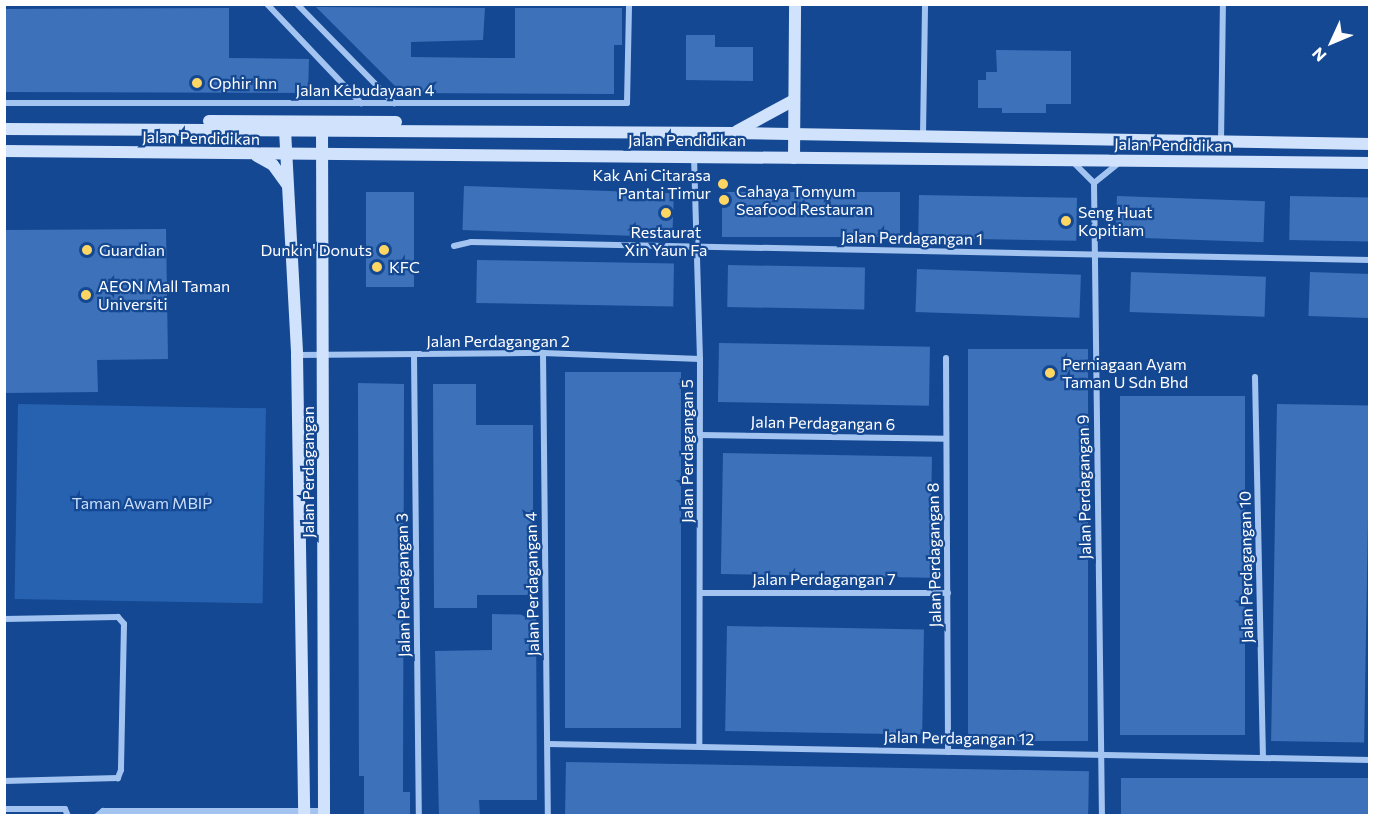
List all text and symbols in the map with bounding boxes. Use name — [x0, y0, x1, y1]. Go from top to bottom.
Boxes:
north arrow — [1302, 12, 1362, 72]
text: N — [1308, 44, 1330, 66]
place label: Ophir Inn — [209, 73, 277, 93]
marker: Ophir Inn — [190, 76, 204, 90]
street label: Jalan Kebudayaan 4 — [296, 80, 434, 100]
street label: Jalan Pendidikan — [142, 127, 260, 149]
street label: Jalan Pendidikan — [628, 130, 746, 150]
street label: Jalan Pendidikan — [1114, 134, 1232, 156]
place label: Kak Ani Citarasa Pantai Timur — [593, 165, 711, 203]
marker: Kak Ani Citarasa Pantai Timur — [716, 177, 730, 191]
place label: Cahaya Tomyum Seafood Restauran — [736, 181, 873, 219]
marker: Cahaya Tomyum Seafood Restauran — [717, 193, 731, 207]
place label: Seng Huat Kopitiam — [1078, 202, 1153, 240]
marker: Restaurat Xin Yaun Fa — [659, 206, 673, 220]
marker: Seng Huat Kopitiam — [1059, 214, 1073, 228]
place label: Restaurat Xin Yaun Fa — [625, 222, 707, 260]
street label: Jalan Perdagangan 1 — [841, 227, 983, 249]
place label: Guardian — [99, 240, 165, 260]
place label: Dunkin' Donuts — [261, 240, 372, 260]
marker: Guardian — [80, 243, 94, 257]
marker: Dunkin' Donuts — [377, 243, 391, 257]
place label: KFC — [389, 257, 420, 277]
marker: KFC — [370, 260, 384, 274]
place label: AEON Mall Taman Universiti — [98, 276, 230, 314]
marker: AEON Mall Taman Universiti — [79, 288, 93, 302]
street label: Jalan Perdagangan 2 — [426, 331, 570, 351]
place label: Perniagaan Ayam Taman U Sdn Bhd — [1062, 354, 1188, 392]
marker: Perniagaan Ayam Taman U Sdn Bhd — [1043, 366, 1057, 380]
street label: Jalan Perdagangan 5 — [677, 379, 697, 523]
street label: Jalan Perdagangan — [298, 406, 318, 538]
street label: Jalan Perdagangan 6 — [751, 412, 895, 434]
street label: Jalan Perdagangan 9 — [1073, 415, 1095, 559]
street label: Jalan Perdagangan 8 — [923, 483, 945, 627]
street label: Jalan Perdagangan 10 — [1235, 491, 1257, 643]
park label: Taman Awam MBIP — [72, 493, 212, 513]
street label: Jalan Perdagangan 4 — [521, 512, 543, 656]
street label: Jalan Perdagangan 3 — [392, 513, 414, 657]
street label: Jalan Perdagangan 7 — [752, 569, 896, 589]
street label: Jalan Perdagangan 12 — [884, 727, 1034, 749]

